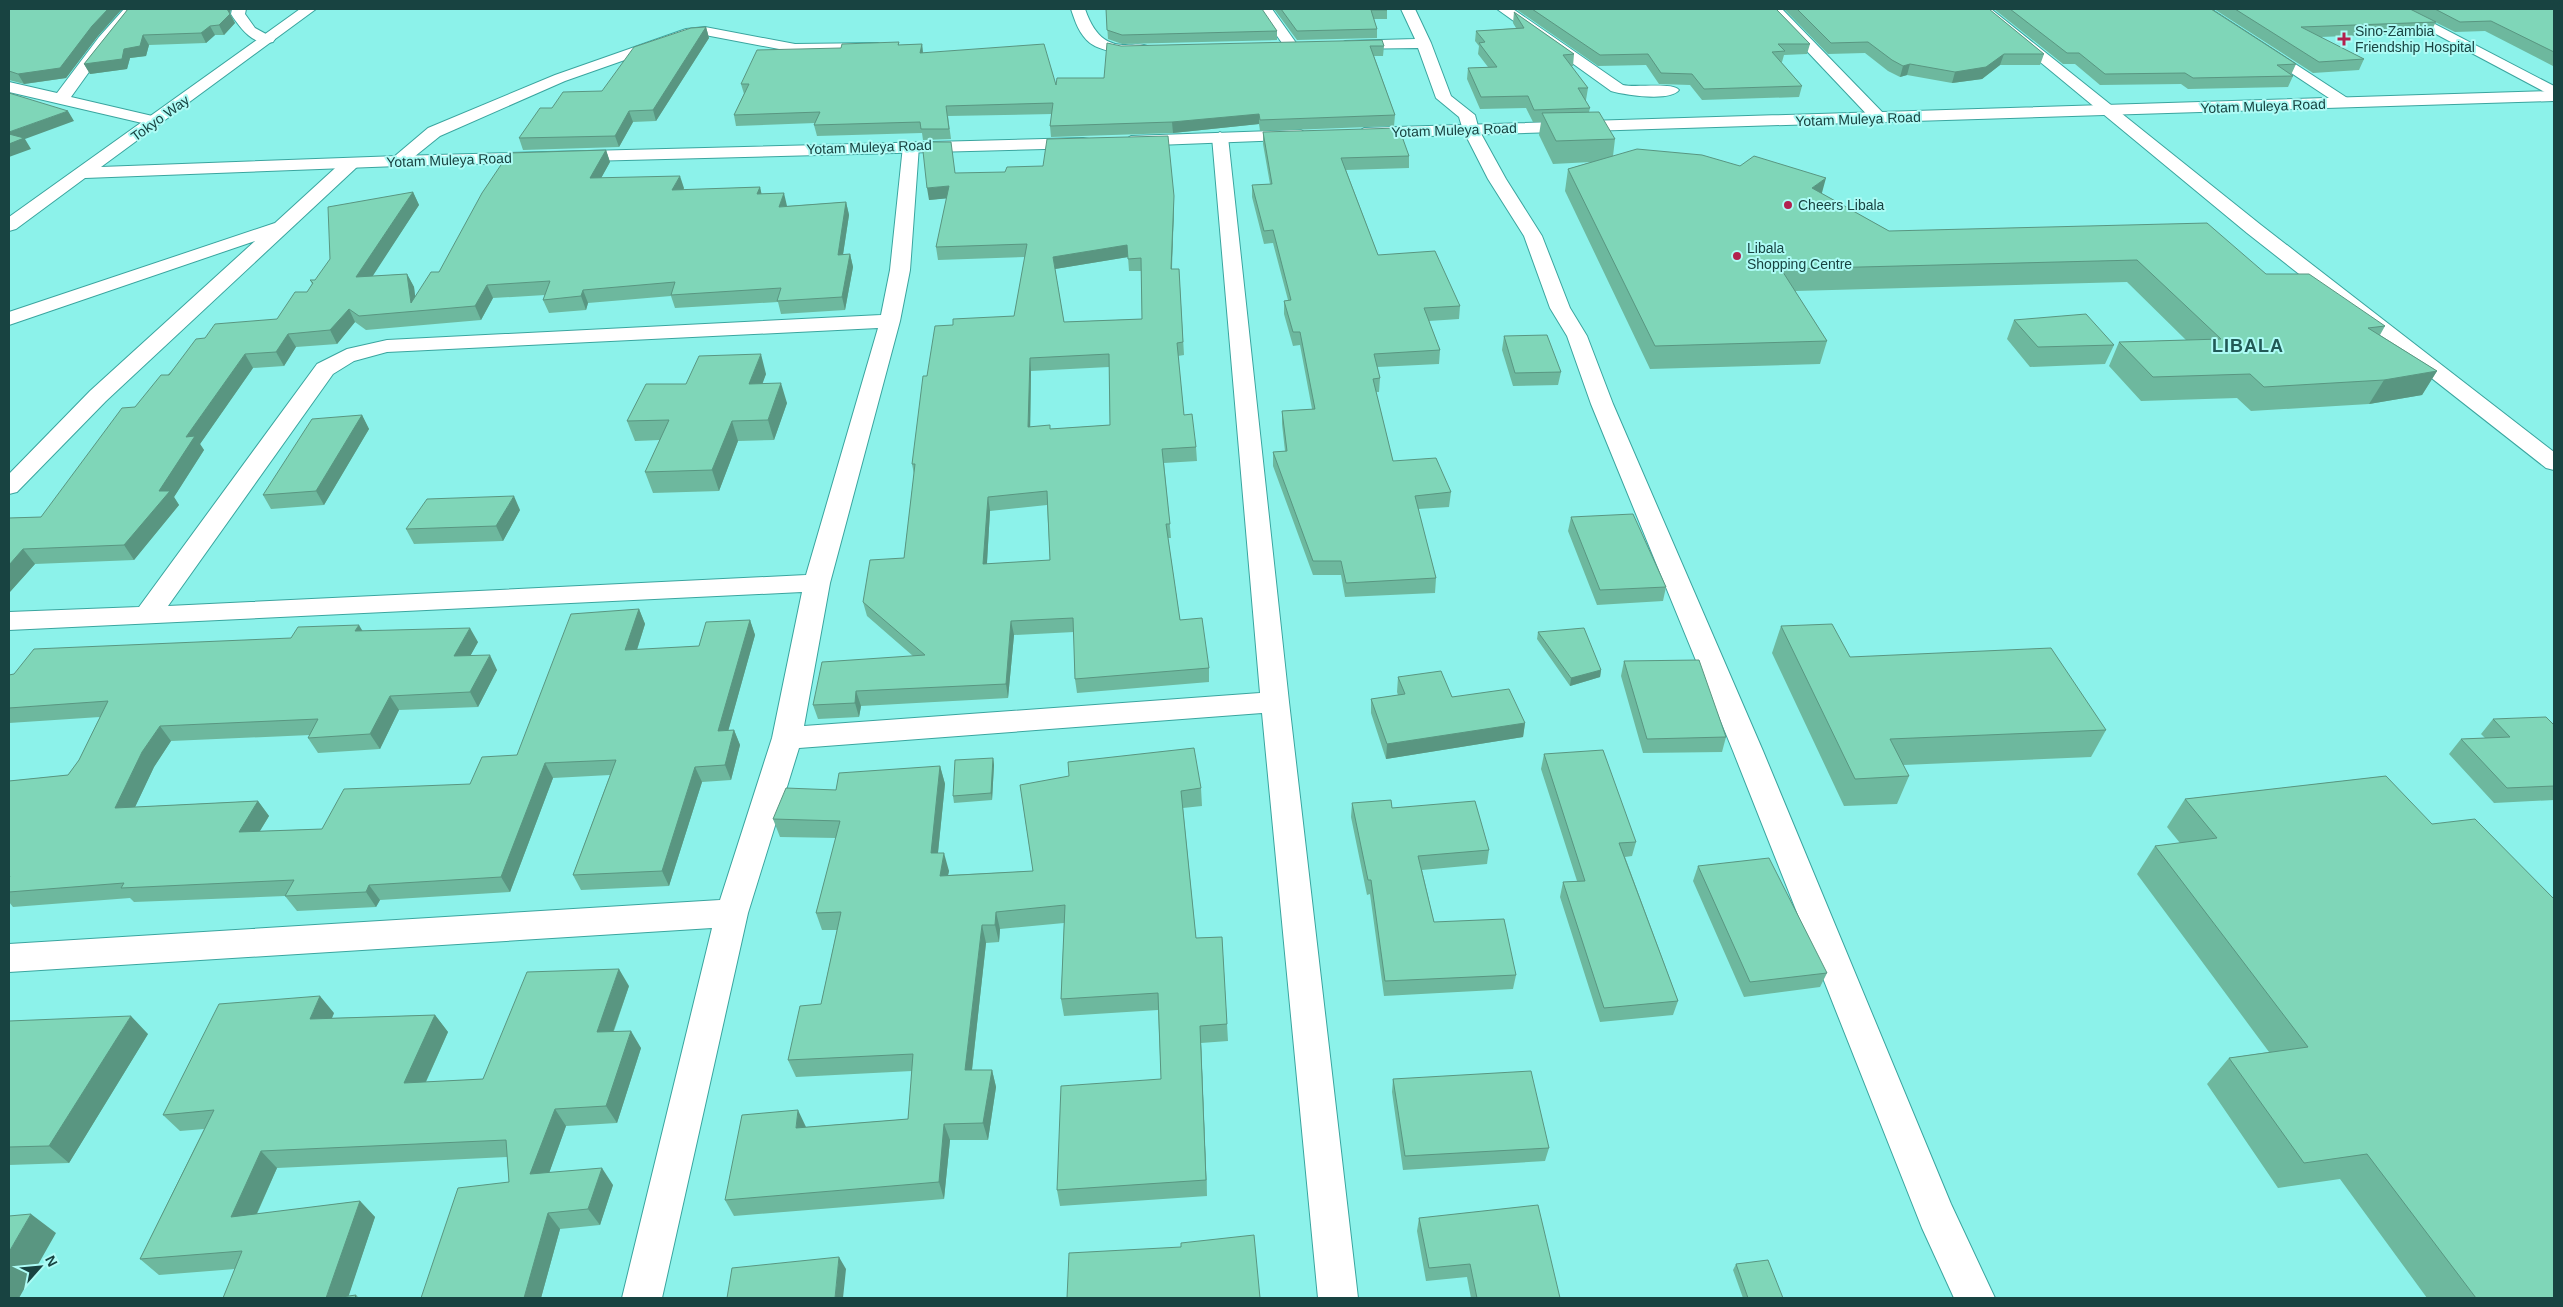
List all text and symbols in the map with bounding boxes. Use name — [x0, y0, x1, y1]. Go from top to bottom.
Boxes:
place label: Sino-Zambia Friendship Hospital — [2355, 23, 2475, 55]
marker: Sino-Zambia Friendship Hospital — [2337, 32, 2351, 46]
street label: Tokyo Way — [128, 92, 192, 144]
street label: Yotam Muleya Road — [2200, 96, 2326, 116]
street label: Yotam Muleya Road — [1795, 109, 1921, 129]
street label: Yotam Muleya Road — [1391, 120, 1517, 140]
street label: Yotam Muleya Road — [806, 137, 932, 157]
street label: Yotam Muleya Road — [386, 150, 512, 170]
place label: Cheers Libala — [1798, 197, 1885, 213]
marker: Cheers Libala — [1782, 199, 1794, 211]
place label: Libala Shopping Centre — [1747, 240, 1852, 272]
marker: Libala Shopping Centre — [1731, 250, 1743, 262]
district label: LIBALA — [2212, 336, 2284, 356]
north arrow — [15, 1242, 65, 1292]
text: N — [42, 1253, 61, 1269]

